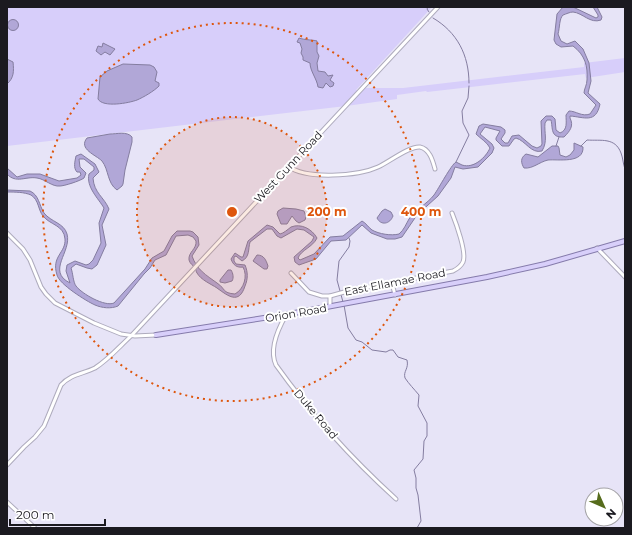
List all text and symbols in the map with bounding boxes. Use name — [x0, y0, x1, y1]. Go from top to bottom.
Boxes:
street label: West Gunn Road — [251, 128, 325, 206]
text: 200 m — [307, 204, 347, 219]
text: 400 m — [401, 204, 441, 219]
centre of rings — [225, 205, 239, 219]
street label: East Ellamae Road — [343, 265, 447, 299]
street label: Orion Road — [264, 301, 328, 325]
street label: Duke Road — [291, 386, 341, 442]
north arrow — [584, 487, 624, 527]
scale bar — [10, 501, 105, 527]
text: N — [603, 506, 619, 522]
text: 200 m — [16, 507, 55, 522]

